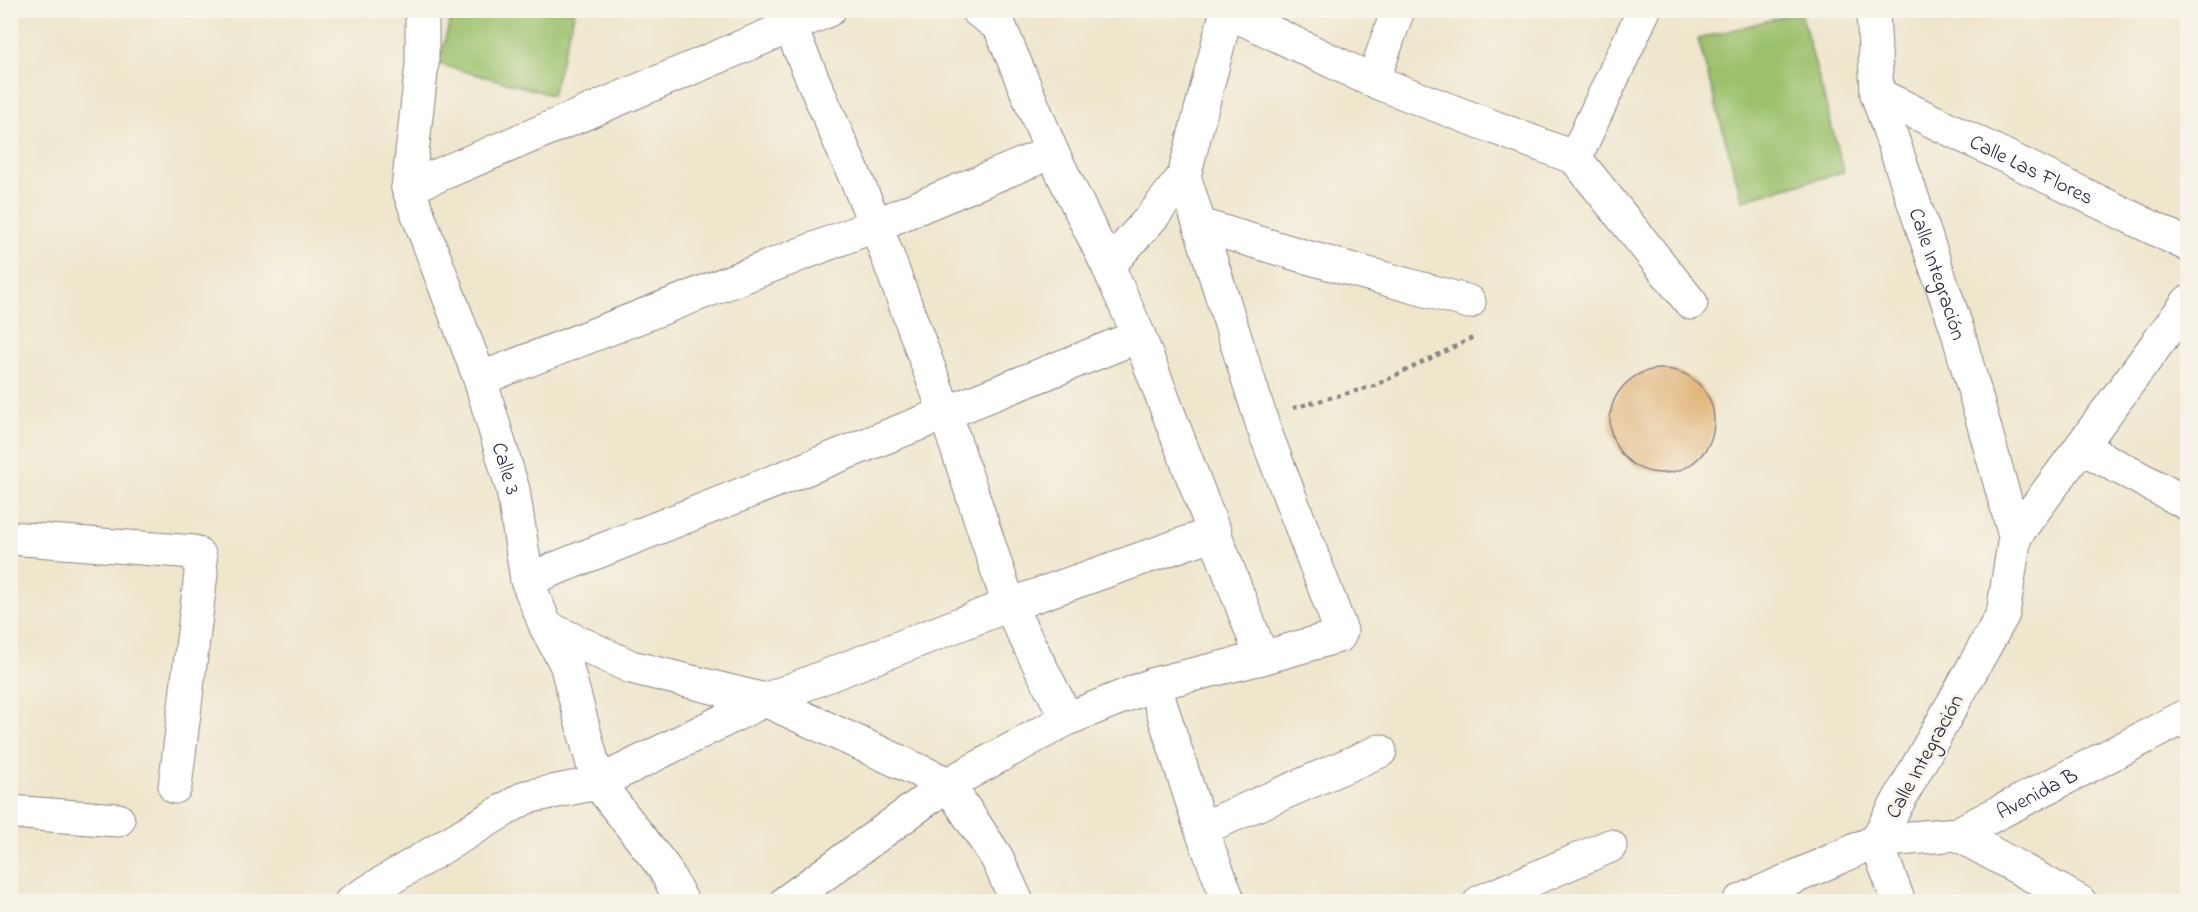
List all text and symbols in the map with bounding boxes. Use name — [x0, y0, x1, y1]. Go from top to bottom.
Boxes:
street label: Calle Las Flores — [1964, 128, 2098, 214]
street label: Calle Integración — [1900, 204, 1972, 344]
street label: Calle 3 — [483, 439, 527, 499]
street label: Calle Integración — [1879, 689, 1974, 826]
street label: Avenida B — [1992, 761, 2084, 828]

